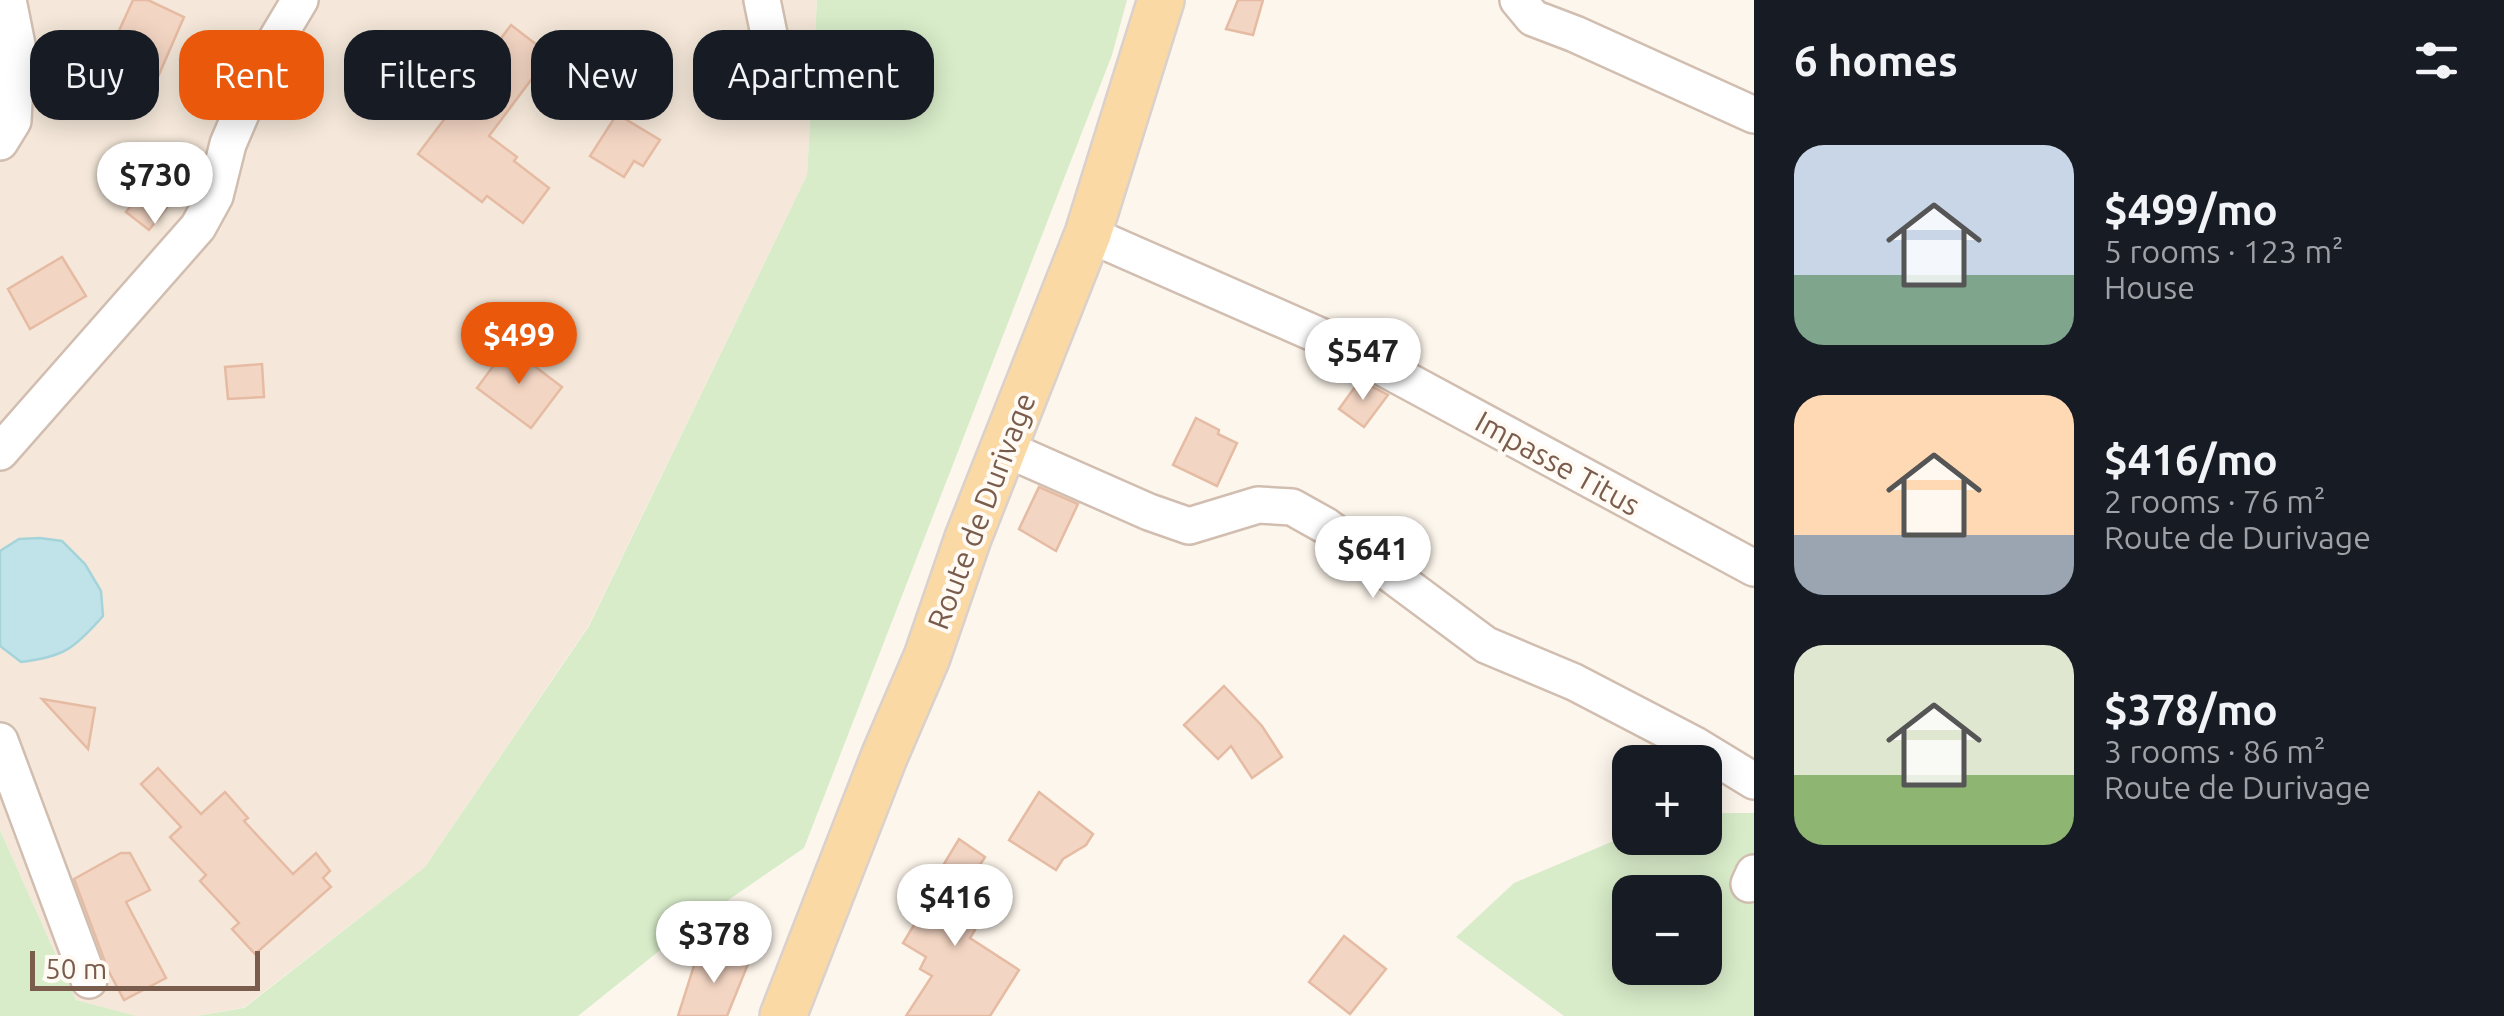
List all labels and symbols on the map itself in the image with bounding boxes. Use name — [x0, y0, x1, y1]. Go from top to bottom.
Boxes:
pin: $730 — [96, 142, 214, 227]
pin: $499 — [460, 302, 578, 387]
pin: $547 — [1304, 318, 1422, 403]
street label: Route de Durivage — [920, 388, 1042, 634]
street label: Impasse Titus — [1470, 404, 1646, 522]
pin: $641 — [1314, 516, 1432, 601]
pin: $416 — [896, 864, 1014, 949]
pin: $378 — [655, 901, 773, 986]
scale bar — [30, 946, 260, 990]

